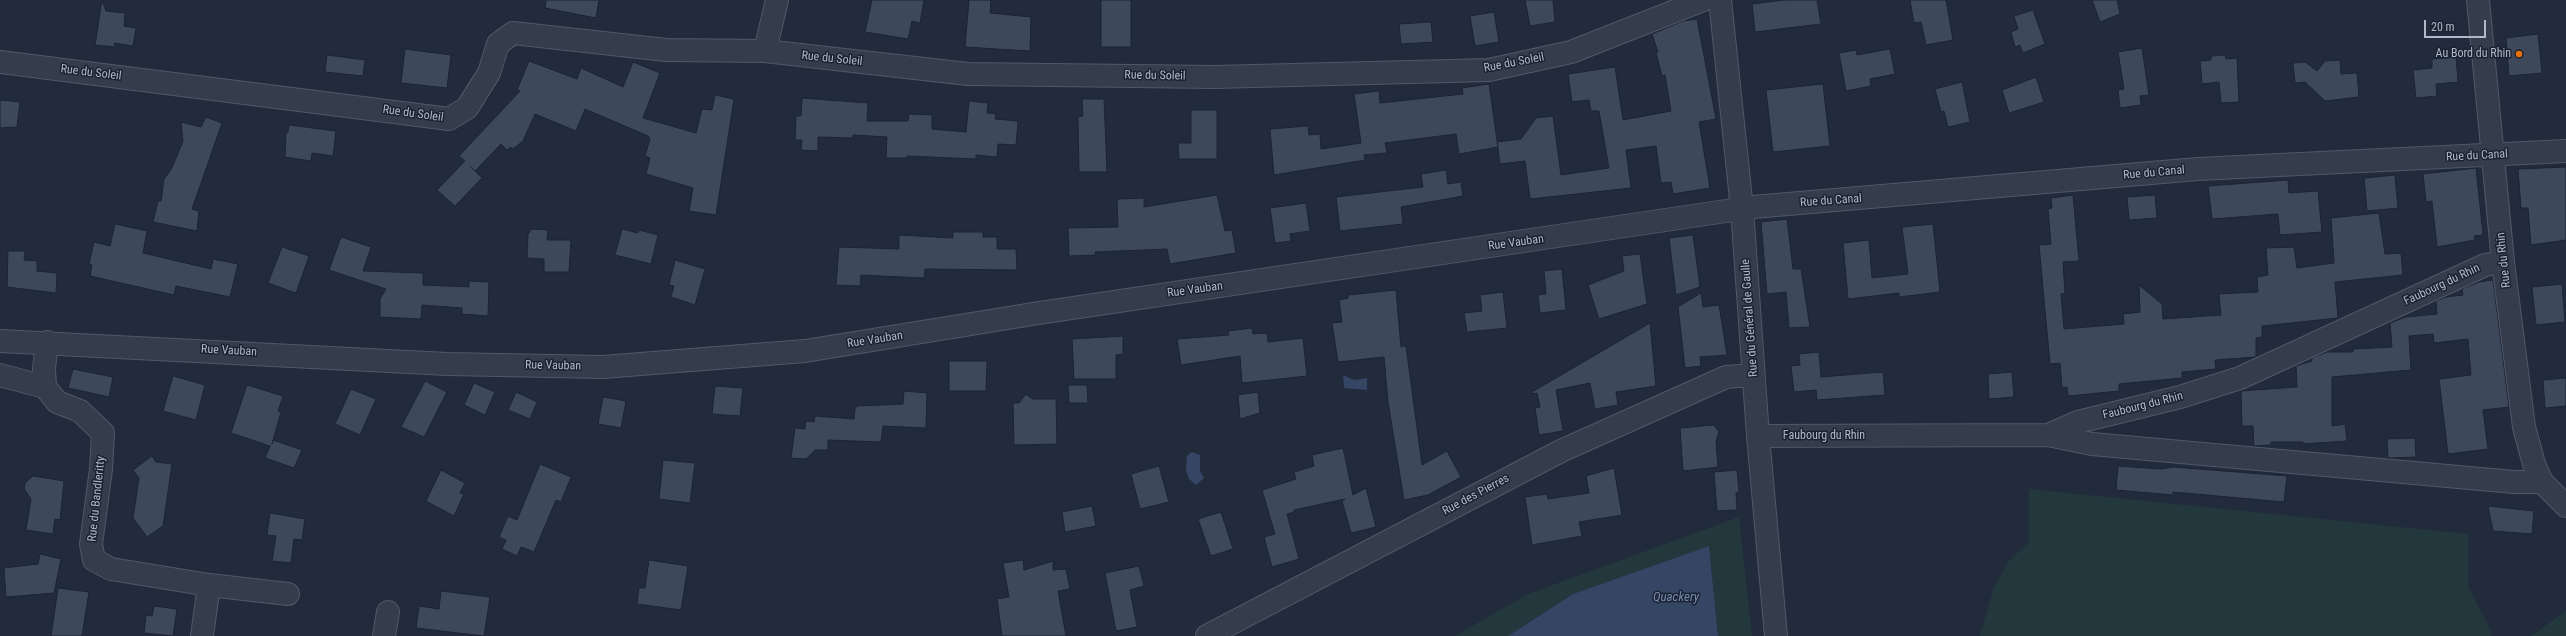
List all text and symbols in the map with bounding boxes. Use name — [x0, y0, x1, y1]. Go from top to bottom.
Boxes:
scale bar — [2426, 12, 2488, 38]
text: 20 m — [2431, 20, 2455, 34]
place label: Au Bord du Rhin — [2436, 47, 2511, 61]
street label: Rue du Soleil — [801, 49, 863, 69]
marker: Au Bord du Rhin — [2514, 49, 2524, 59]
street label: Rue du Soleil — [1483, 50, 1545, 76]
street label: Rue du Soleil — [60, 62, 122, 84]
street label: Rue du Soleil — [1124, 68, 1186, 84]
street label: Rue du Soleil — [382, 103, 444, 125]
street label: Rue du Canal — [2446, 147, 2508, 165]
street label: Rue du Canal — [2123, 163, 2185, 183]
street label: Rue du Canal — [1800, 192, 1862, 210]
street label: Rue Vauban — [1487, 232, 1545, 254]
street label: Rue du Rhin — [2494, 232, 2514, 288]
street label: Rue du Général de Gaulle — [1739, 259, 1761, 377]
street label: Faubourg du Rhin — [2402, 261, 2482, 309]
street label: Rue Vauban — [1166, 279, 1224, 301]
street label: Rue Vauban — [846, 329, 904, 351]
street label: Rue Vauban — [201, 342, 257, 360]
street label: Rue Vauban — [525, 358, 581, 374]
street label: Faubourg du Rhin — [2101, 389, 2185, 423]
street label: Faubourg du Rhin — [1783, 429, 1865, 443]
street label: Rue du Bandleritty — [85, 455, 109, 543]
street label: Rue des Pierres — [1440, 471, 1512, 519]
water label: Quackery — [1653, 590, 1699, 606]

